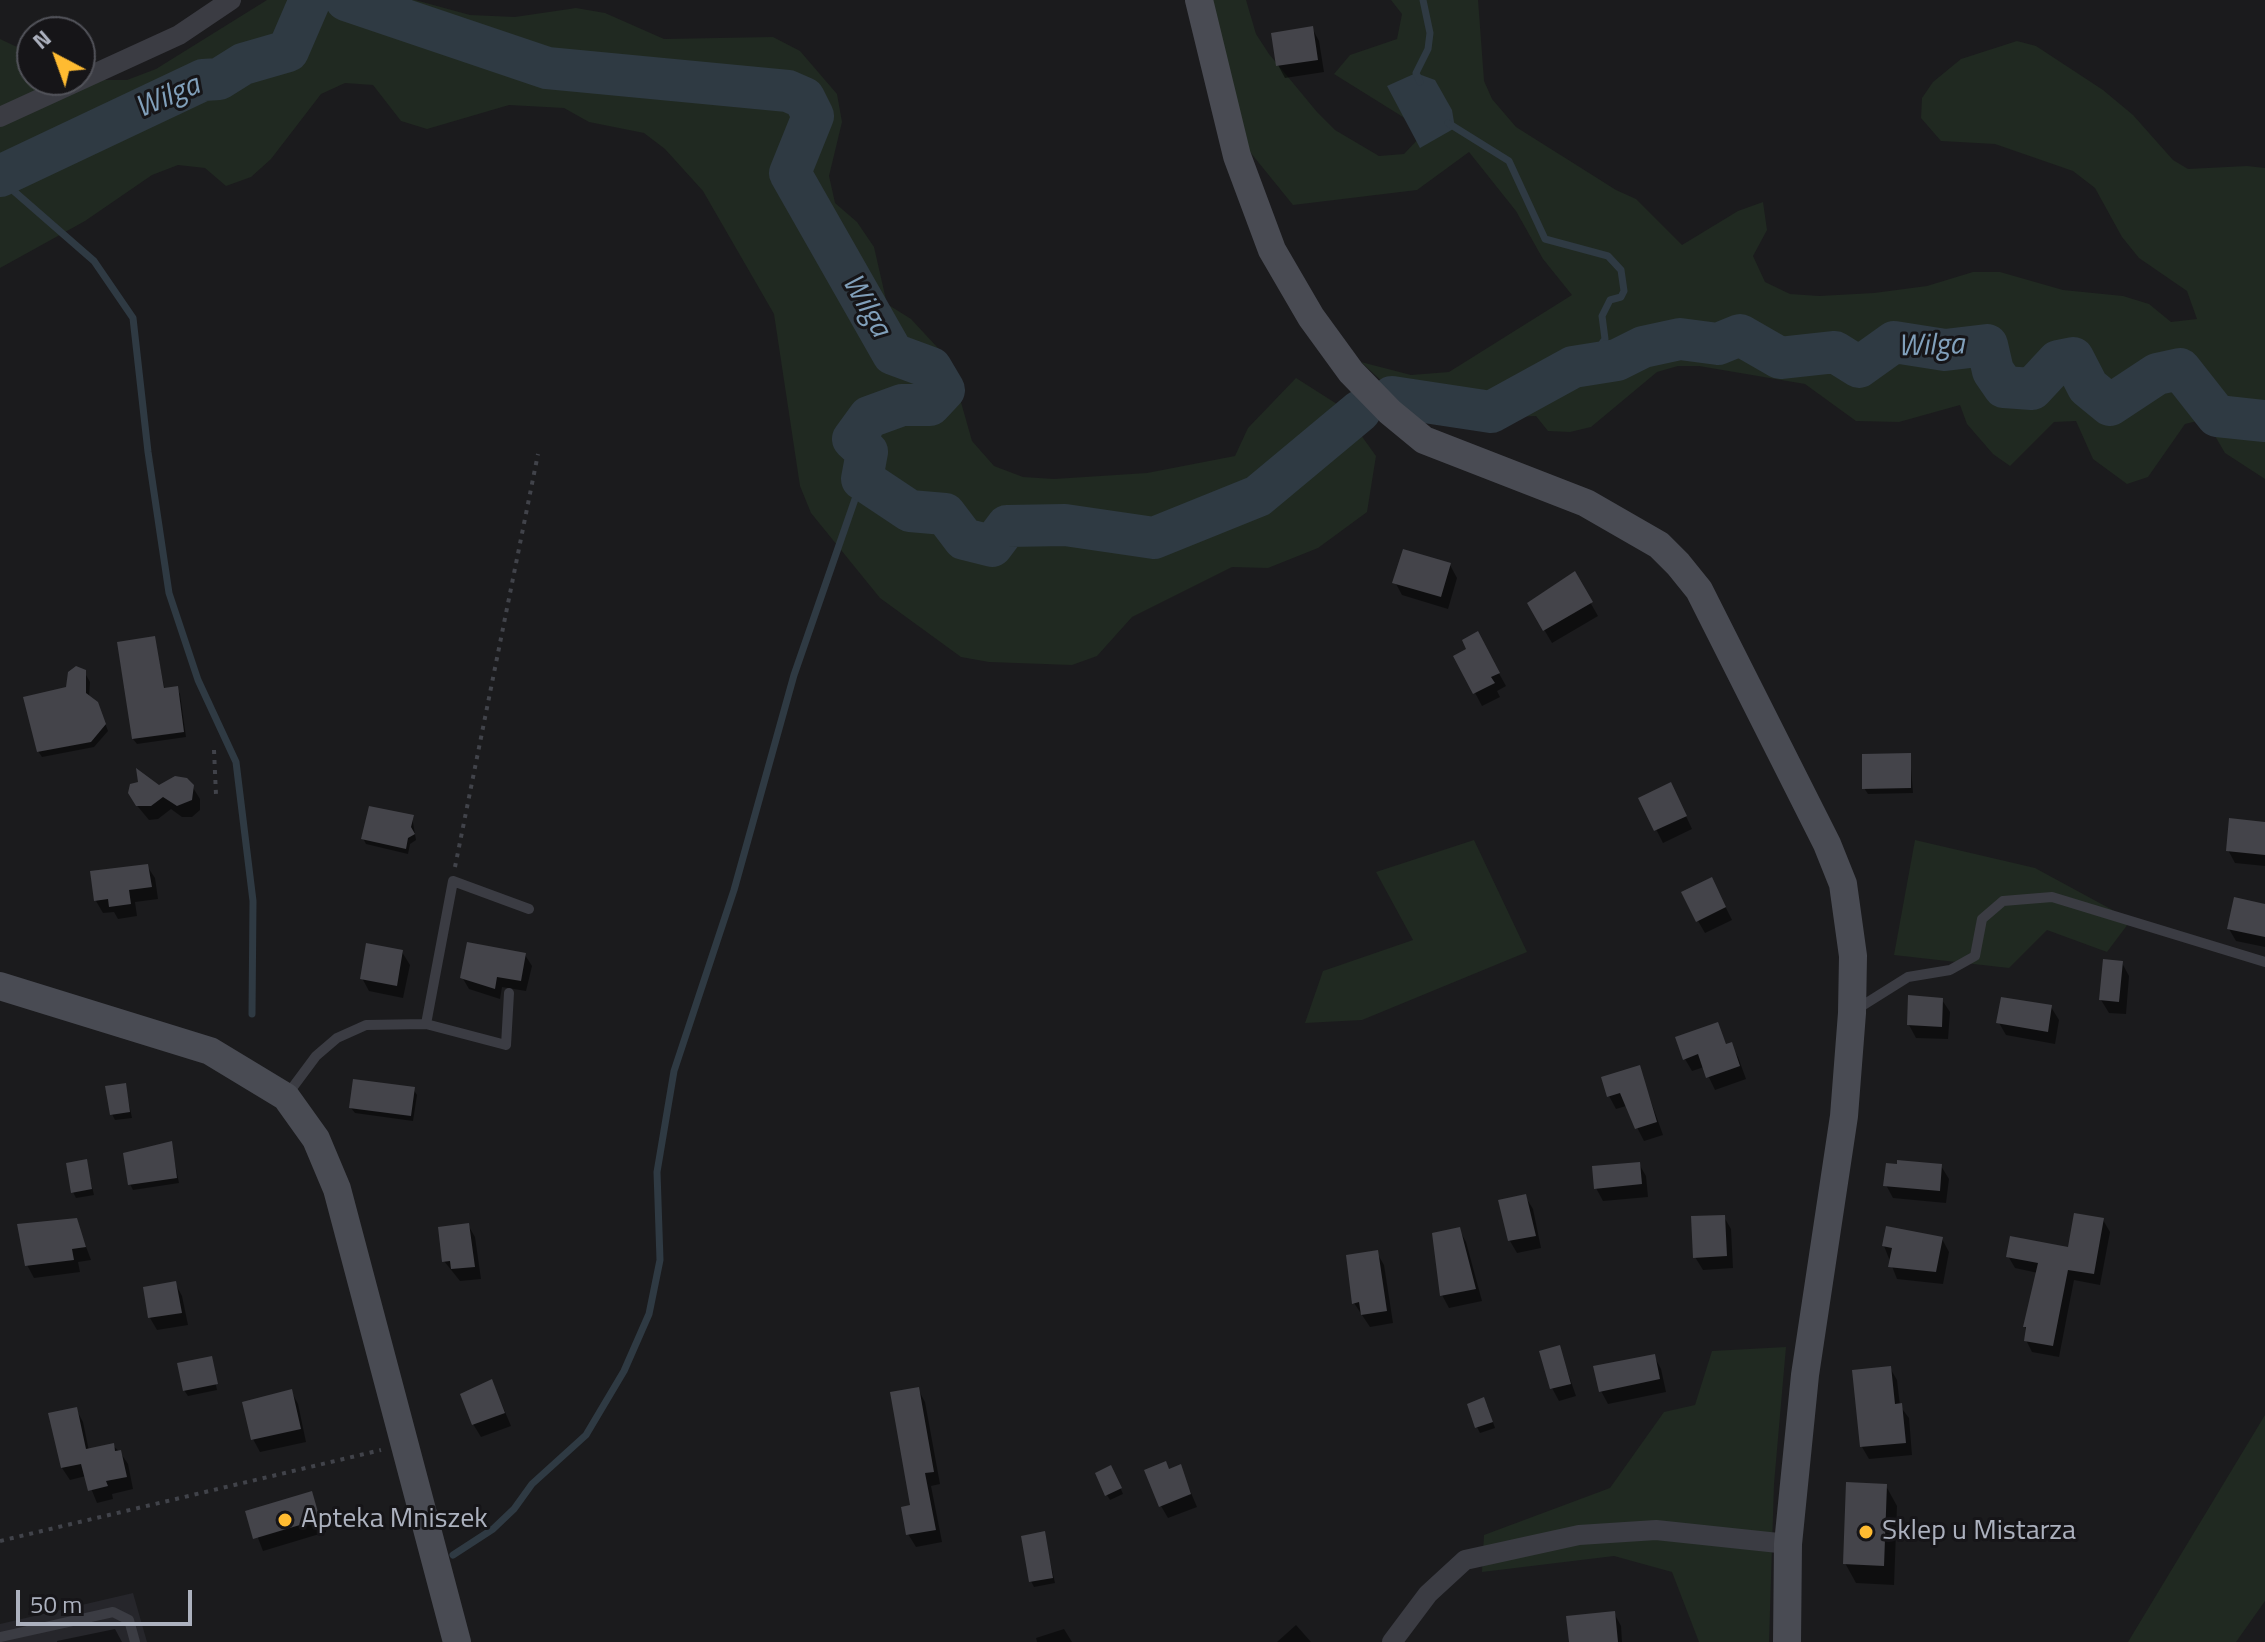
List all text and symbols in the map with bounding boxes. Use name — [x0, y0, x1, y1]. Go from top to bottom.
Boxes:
north arrow — [16, 16, 96, 96]
text: N — [25, 22, 58, 57]
water label: Wilga — [130, 68, 206, 128]
water label: Wilga — [833, 268, 897, 344]
water label: Wilga — [1897, 328, 1965, 366]
place label: Apteka Mniszek — [301, 1503, 488, 1537]
marker: Apteka Mniszek — [276, 1511, 294, 1529]
place label: Sklep u Mistarza — [1882, 1515, 2076, 1549]
marker: Sklep u Mistarza — [1857, 1523, 1875, 1541]
scale bar — [20, 1574, 196, 1624]
text: 50 m — [30, 1586, 82, 1622]

